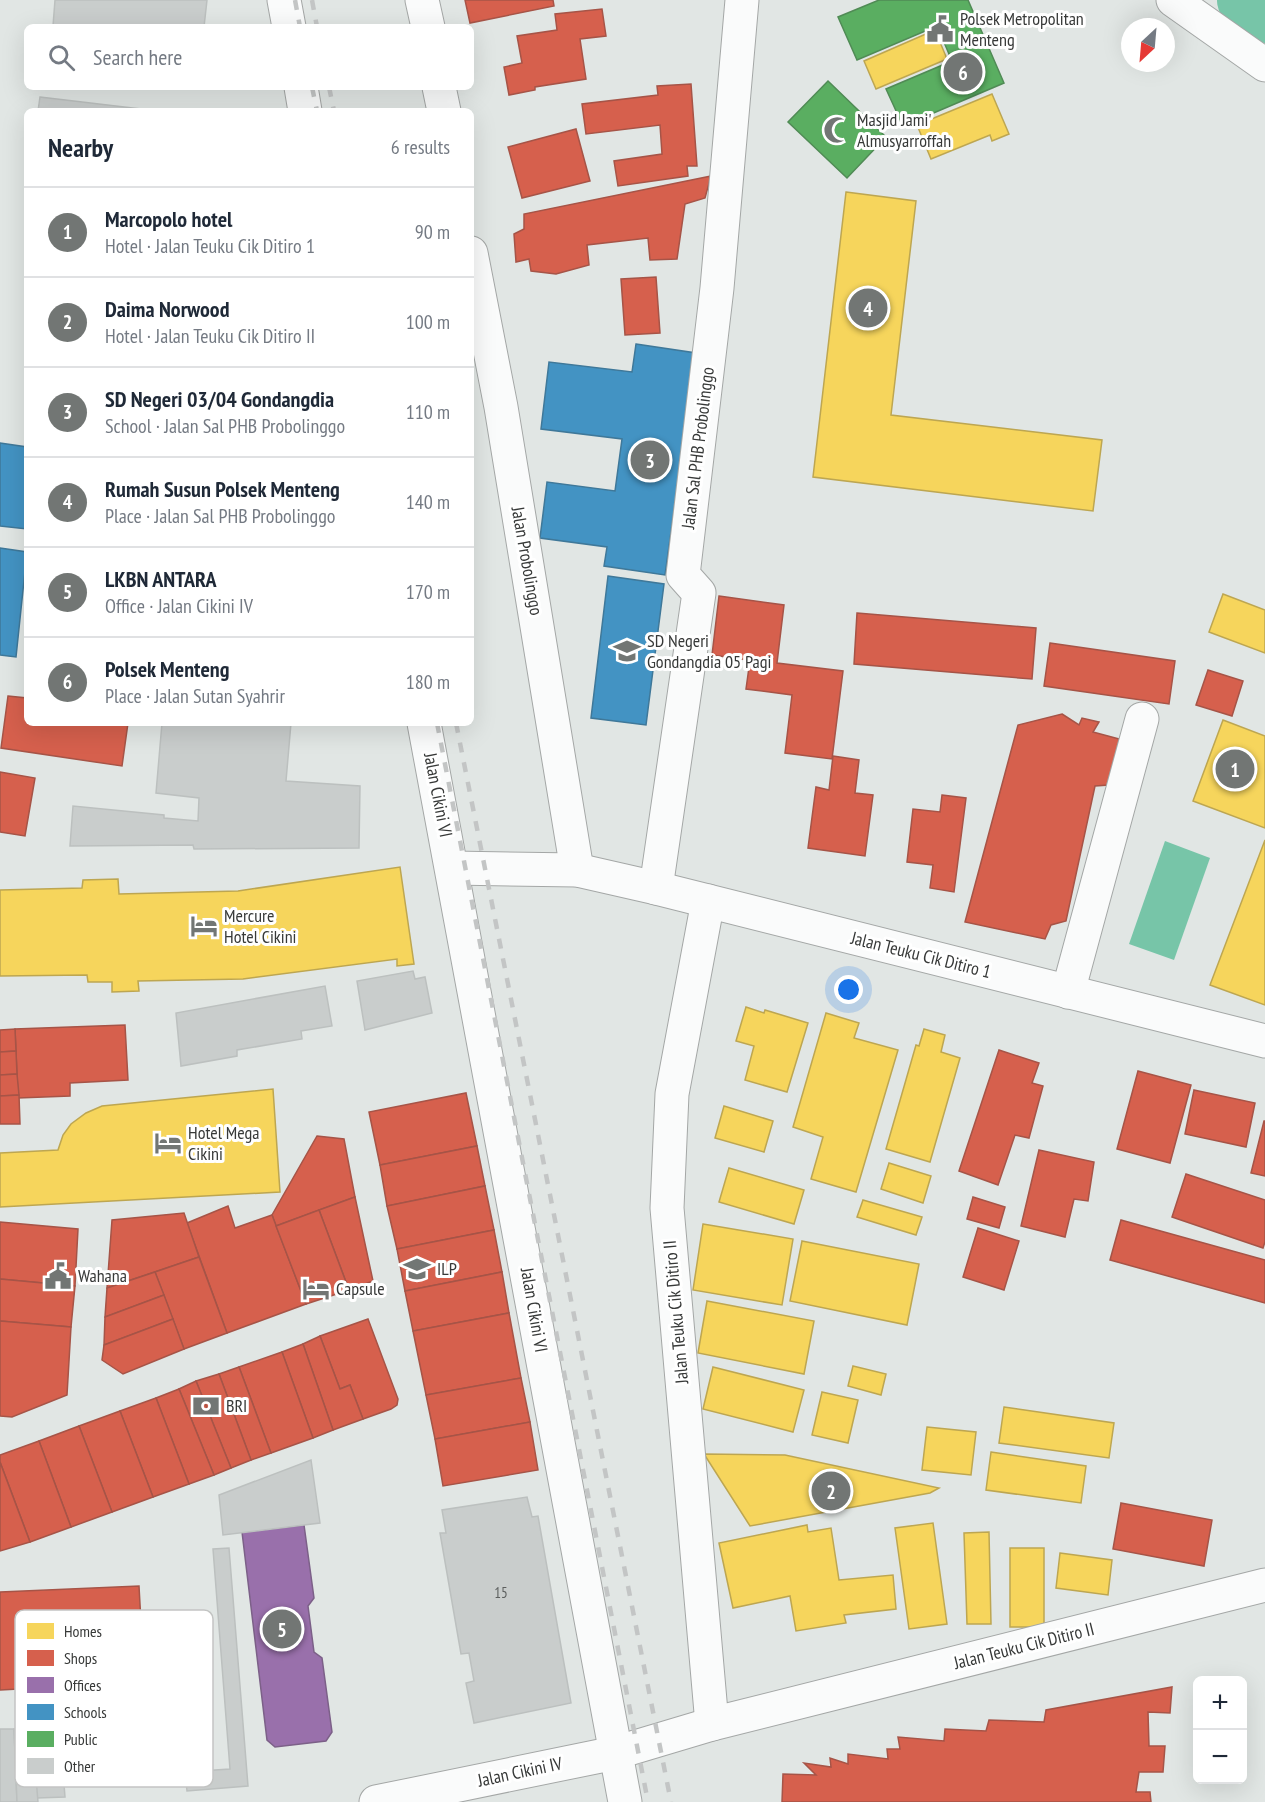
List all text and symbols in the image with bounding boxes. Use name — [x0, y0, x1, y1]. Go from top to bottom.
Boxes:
place label: Polsek Metropolitan Menteng — [960, 7, 1084, 51]
public building icon: Polsek Metropolitan Menteng — [925, 14, 955, 44]
north arrow — [1121, 18, 1175, 72]
search box — [24, 24, 474, 90]
icon: search — [45, 41, 78, 74]
text: Search here — [93, 43, 182, 71]
pin: 6 — [944, 50, 982, 94]
place label: Masjid Jami' Almusyarroffah — [857, 108, 951, 152]
mosque icon: Masjid Jami' Almusyarroffah — [822, 115, 852, 145]
text: Nearby — [48, 131, 113, 164]
text: 6 results — [391, 134, 450, 160]
text: Marcopolo hotel — [105, 205, 232, 233]
text: 1 — [63, 219, 72, 245]
text: 90 m — [415, 219, 450, 245]
text: Hotel · Jalan Teuku Cik Ditiro 1 — [105, 233, 315, 259]
pin: 4 — [848, 286, 888, 330]
text: Daima Norwood — [105, 295, 229, 323]
text: 2 — [63, 309, 72, 335]
text: 100 m — [406, 309, 450, 335]
text: Hotel · Jalan Teuku Cik Ditiro II — [105, 323, 315, 349]
street label: Jalan Sal PHB Probolinggo — [676, 365, 719, 531]
text: SD Negeri 03/04 Gondangdia — [105, 385, 334, 413]
text: 3 — [63, 399, 72, 425]
text: 110 m — [406, 399, 450, 425]
text: School · Jalan Sal PHB Probolinggo — [105, 413, 345, 439]
pin: 3 — [630, 438, 670, 482]
text: Rumah Susun Polsek Menteng — [105, 475, 340, 503]
text: 4 — [63, 489, 72, 515]
text: 140 m — [406, 489, 450, 515]
text: Place · Jalan Sal PHB Probolinggo — [105, 503, 335, 529]
street label: Jalan Probolinggo — [506, 504, 548, 617]
text: LKBN ANTARA — [105, 565, 216, 593]
text: 5 — [63, 579, 72, 605]
text: 170 m — [406, 579, 450, 605]
text: Office · Jalan Cikini IV — [105, 593, 253, 619]
place label: SD Negeri Gondangdia 05 Pagi — [647, 629, 771, 673]
school or university icon: SD Negeri Gondangdia 05 Pagi — [612, 636, 642, 666]
text: Polsek Menteng — [105, 655, 229, 683]
text: 6 — [63, 669, 72, 695]
text: 180 m — [406, 669, 450, 695]
text: Place · Jalan Sutan Syahrir — [105, 683, 285, 709]
pin: 1 — [1216, 746, 1254, 792]
street label: Jalan Cikini VI — [419, 750, 458, 839]
place label: Mercure Hotel Cikini — [224, 904, 297, 948]
hotel icon: Mercure Hotel Cikini — [189, 911, 219, 941]
street label: Jalan Teuku Cik Ditiro 1 — [848, 926, 994, 983]
your location — [834, 975, 863, 1004]
place label: Hotel Mega Cikini — [188, 1121, 259, 1165]
hotel icon: Hotel Mega Cikini — [153, 1128, 183, 1158]
street label: Jalan Teuku Cik Ditiro II — [658, 1239, 693, 1386]
school or university icon: ILP — [402, 1254, 432, 1284]
place label: ILP — [437, 1257, 457, 1280]
public building icon: Wahana — [43, 1261, 73, 1291]
place label: Wahana — [78, 1264, 127, 1287]
street label: Jalan Cikini VI — [516, 1265, 553, 1354]
hotel icon: Capsule — [301, 1274, 331, 1304]
place label: Capsule — [336, 1277, 385, 1300]
bank icon: BRI — [191, 1391, 221, 1421]
place label: BRI — [226, 1394, 247, 1417]
pin: 2 — [812, 1468, 850, 1514]
house number: 15 — [494, 1583, 508, 1602]
pin: 5 — [262, 1606, 302, 1652]
legend — [15, 1610, 213, 1787]
street label: Jalan Teuku Cik Ditiro II — [950, 1617, 1096, 1674]
text: Homes — [64, 1621, 102, 1641]
text: Shops — [64, 1648, 97, 1668]
text: Offices — [64, 1675, 101, 1695]
map controls — [1193, 1676, 1247, 1784]
button: + — [1193, 1676, 1247, 1730]
text: Schools — [64, 1702, 107, 1722]
text: Public — [64, 1729, 98, 1749]
button: − — [1193, 1730, 1247, 1784]
street label: Jalan Cikini IV — [475, 1751, 565, 1792]
text: Other — [64, 1756, 96, 1776]

